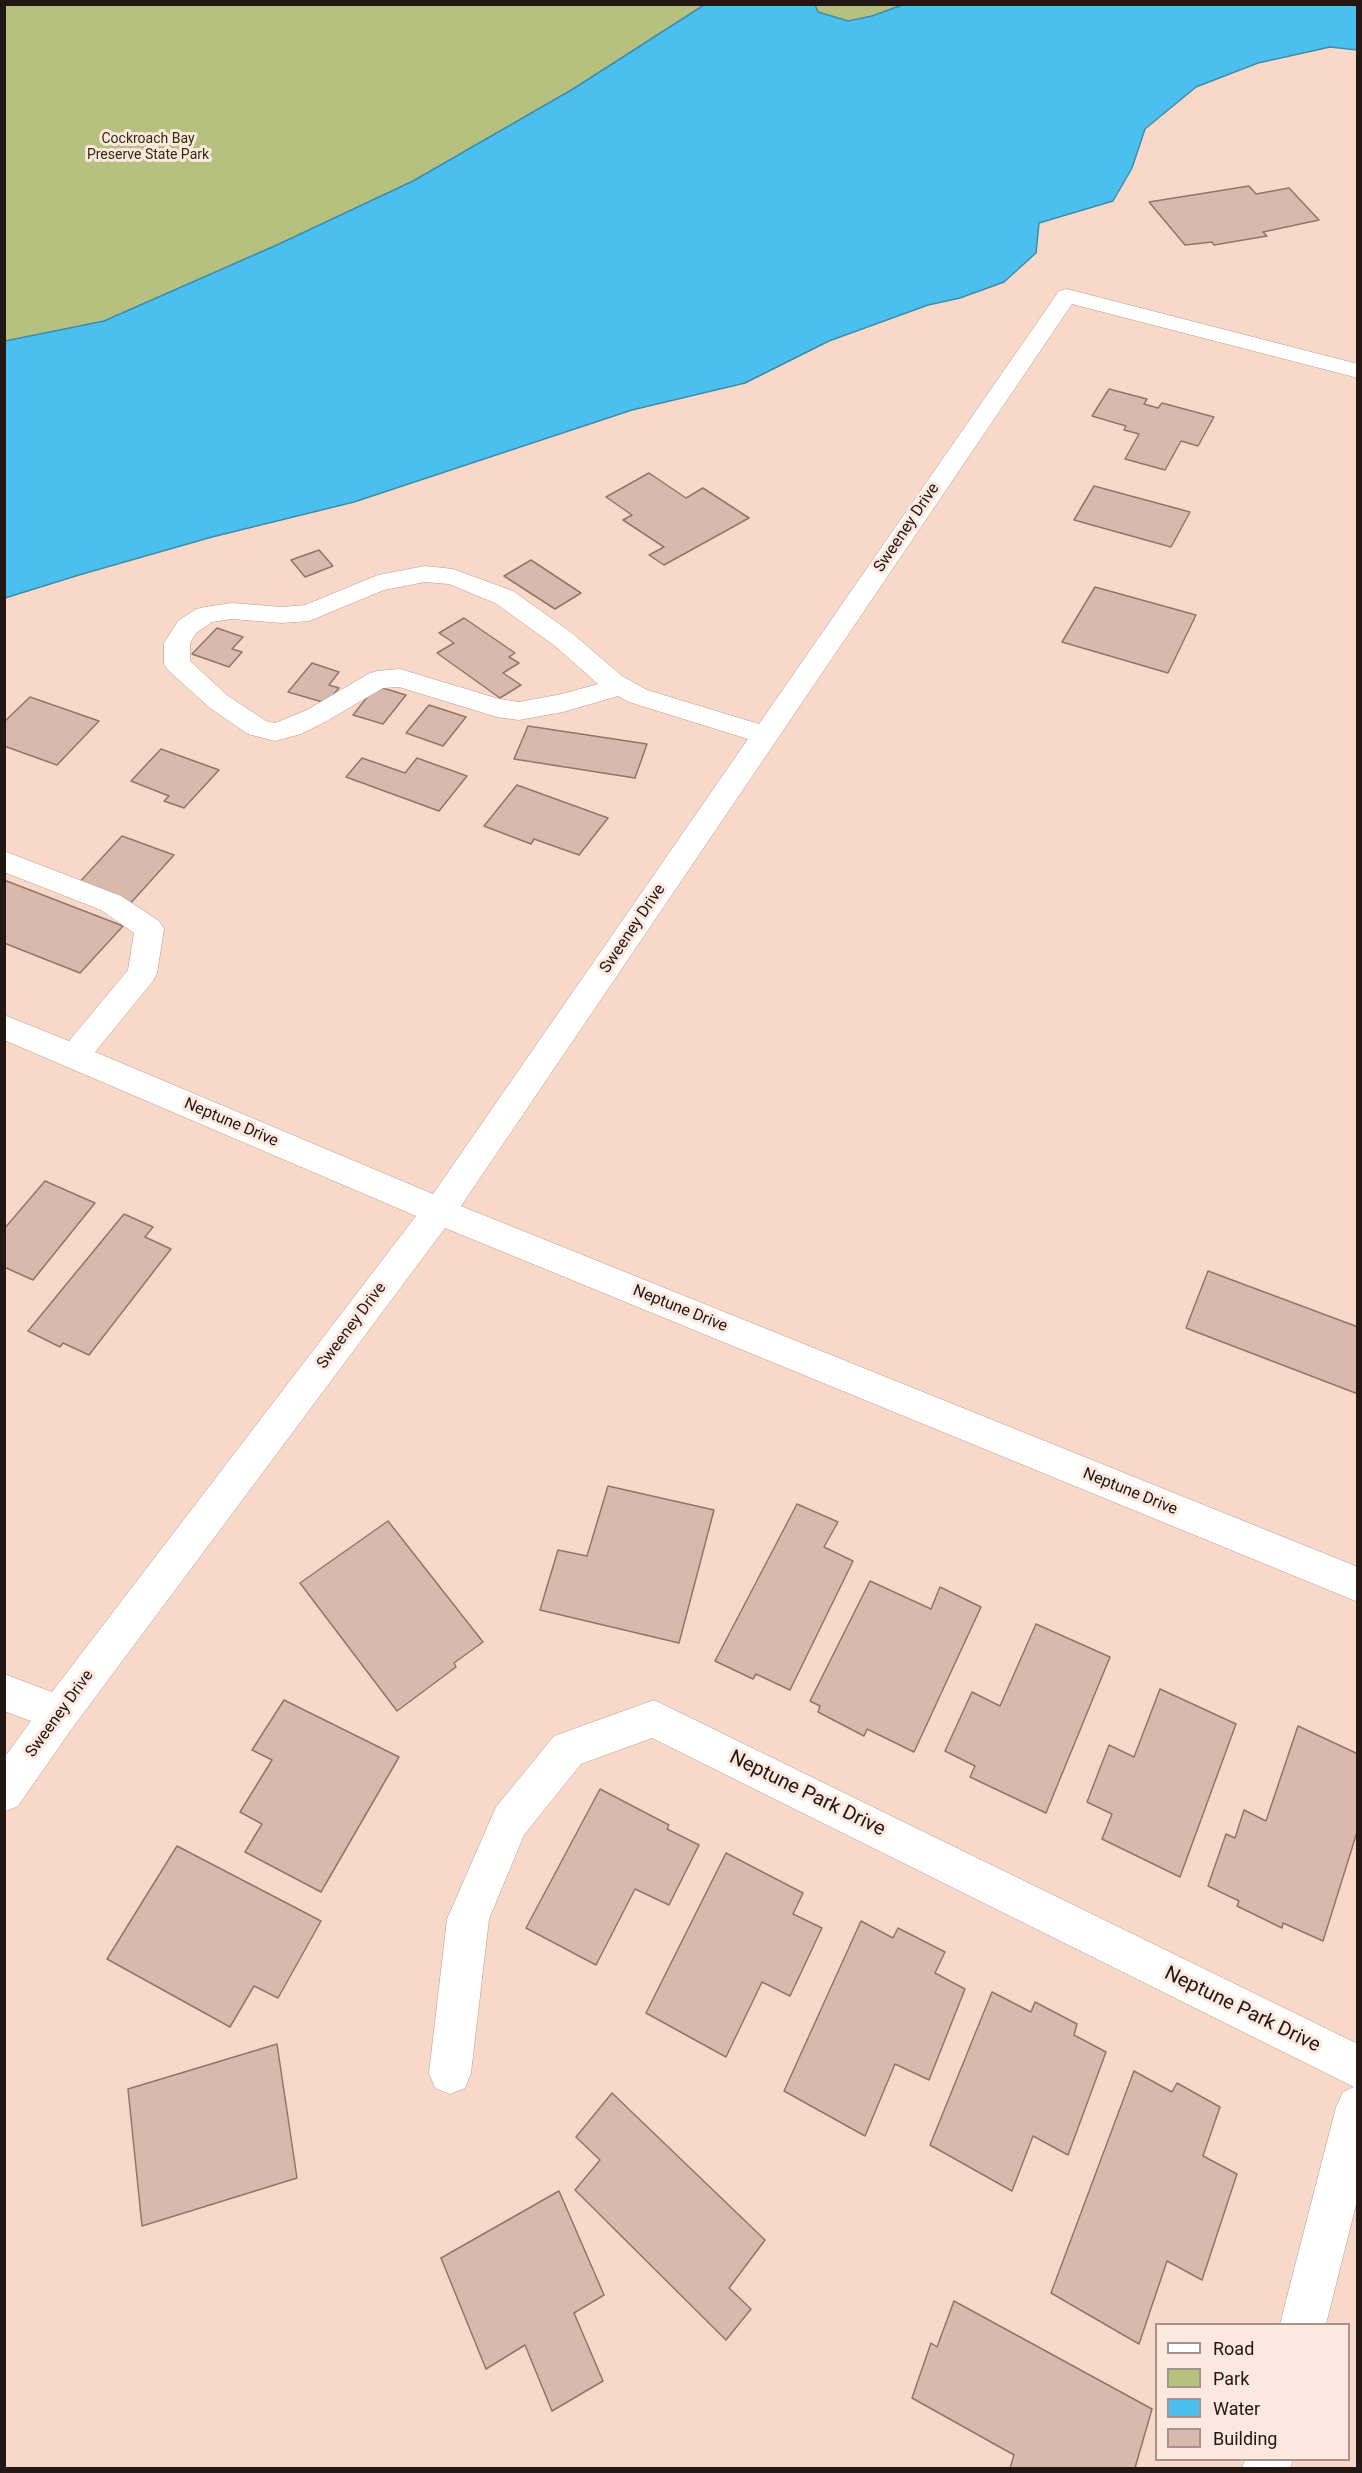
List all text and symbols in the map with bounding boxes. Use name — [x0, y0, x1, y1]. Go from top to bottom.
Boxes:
park label: Cockroach Bay Preserve State Park — [87, 131, 209, 164]
street label: Sweeney Drive — [870, 480, 944, 576]
street label: Sweeney Drive — [596, 881, 670, 977]
street label: Neptune Drive — [181, 1095, 281, 1151]
street label: Sweeney Drive — [313, 1279, 391, 1373]
street label: Neptune Drive — [630, 1281, 730, 1337]
street label: Neptune Drive — [1080, 1464, 1180, 1520]
street label: Sweeney Drive — [22, 1667, 98, 1761]
street label: Neptune Park Drive — [725, 1746, 889, 1842]
street label: Neptune Park Drive — [1160, 1962, 1324, 2058]
legend — [1155, 2323, 1350, 2461]
text: Road — [1213, 2338, 1254, 2359]
text: Park — [1213, 2368, 1249, 2389]
text: Water — [1213, 2398, 1260, 2419]
text: Building — [1213, 2428, 1277, 2449]

